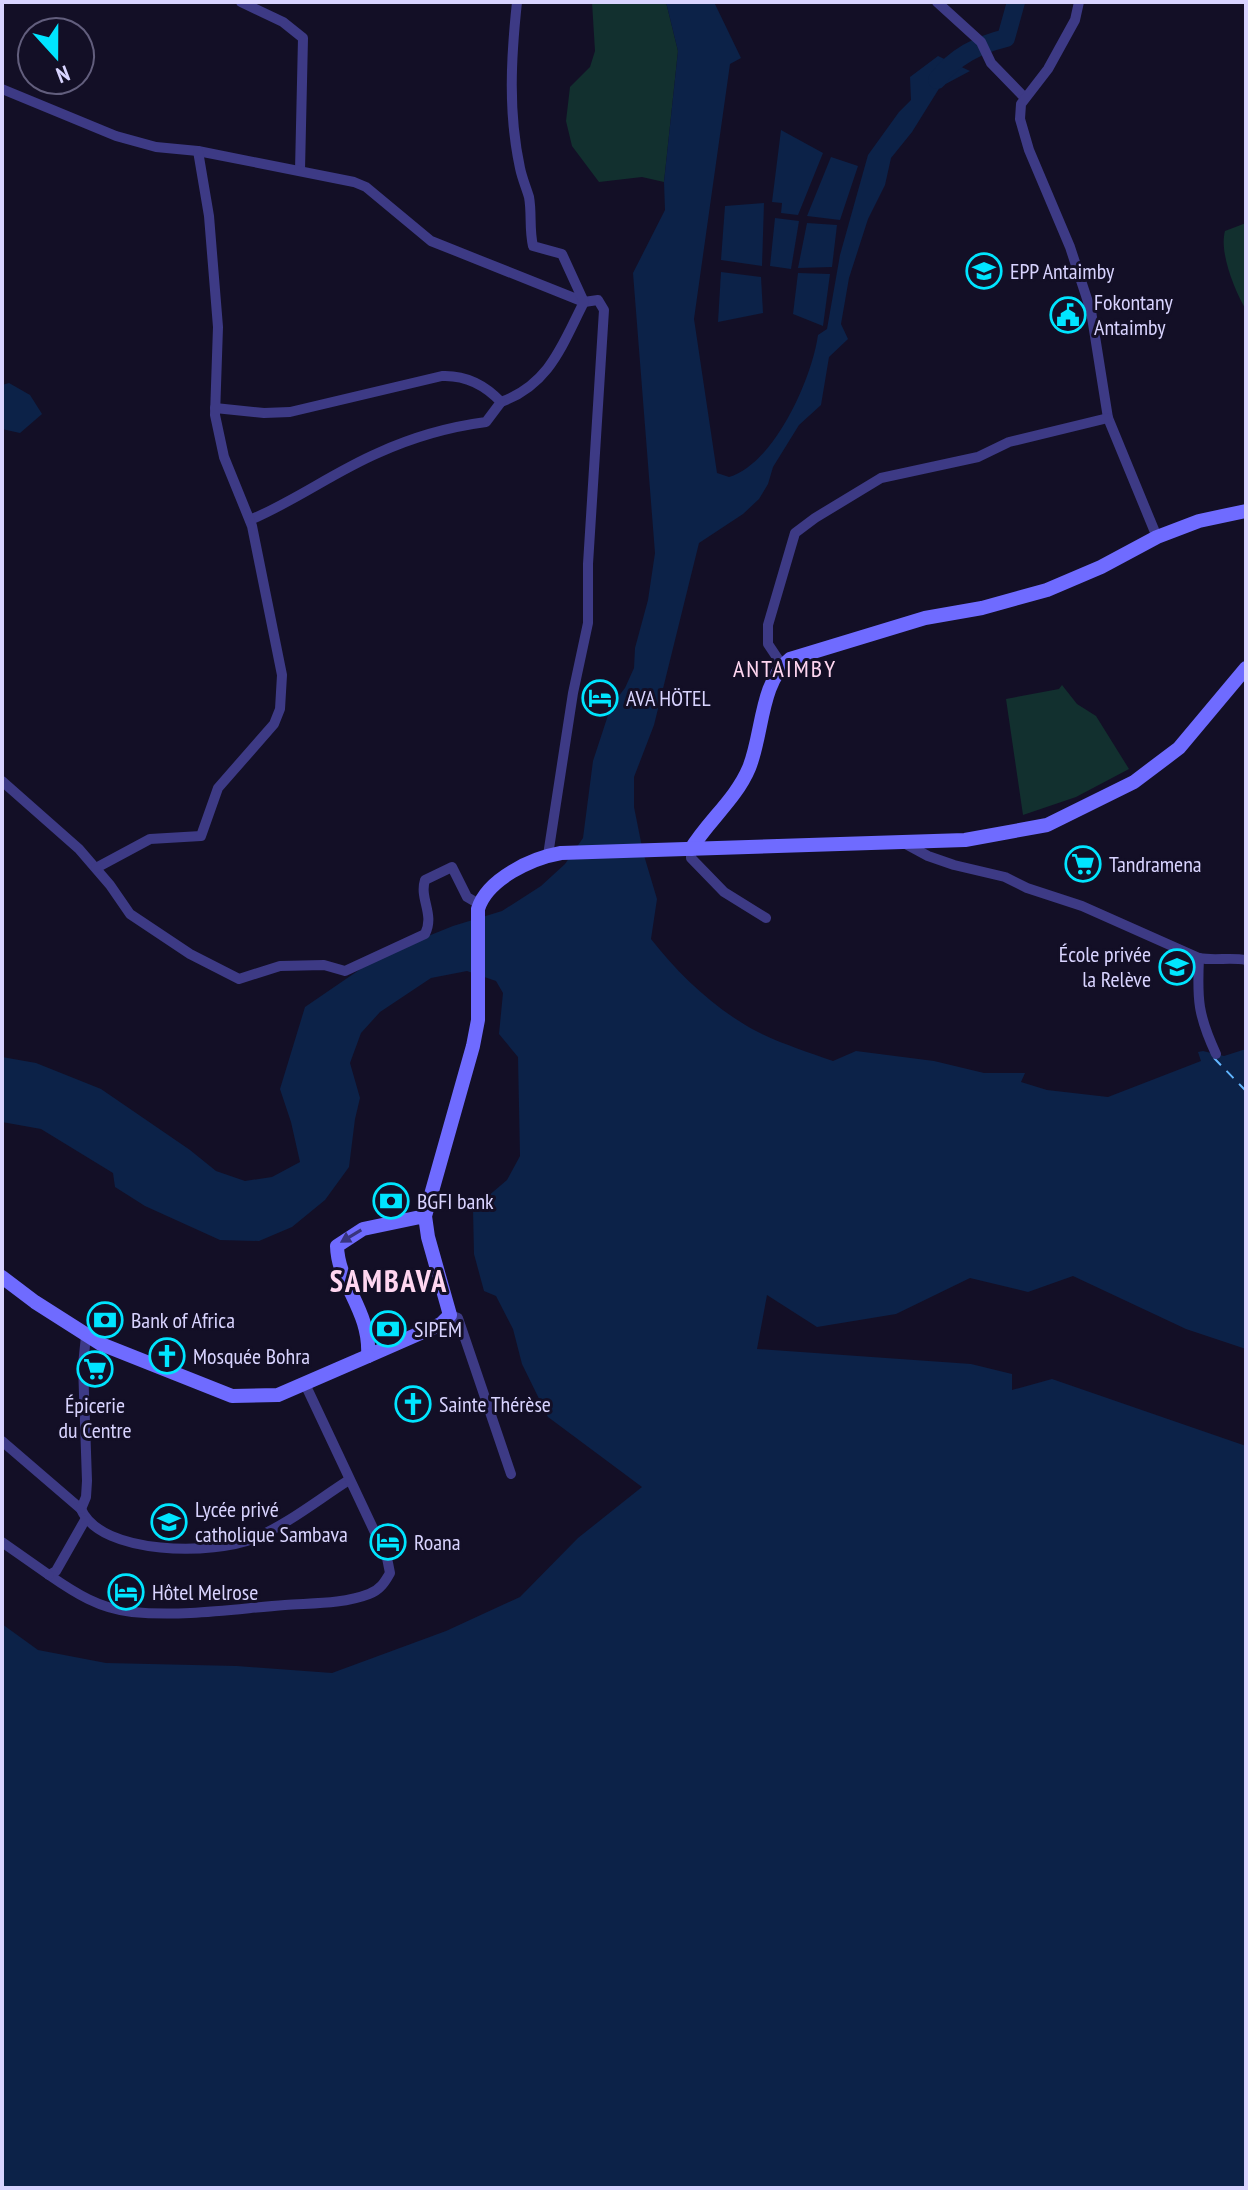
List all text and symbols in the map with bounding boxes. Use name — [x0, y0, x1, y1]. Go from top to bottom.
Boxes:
north arrow — [16, 16, 96, 96]
text: N — [53, 59, 74, 90]
school or university icon: EPP Antaimby — [965, 252, 1003, 290]
place label: EPP Antaimby — [1010, 257, 1115, 285]
place label: Fokontany Antaimby — [1094, 288, 1174, 341]
public building icon: Fokontany Antaimby — [1049, 296, 1087, 334]
district label: ANTAIMBY — [733, 653, 837, 684]
hotel icon: AVA HÖTEL — [581, 679, 619, 717]
place label: AVA HÖTEL — [626, 684, 711, 712]
supermarket icon: Tandramena — [1064, 845, 1102, 883]
place label: Tandramena — [1109, 850, 1202, 878]
place label: École privée la Relève — [1059, 940, 1151, 993]
school or university icon: École privée la Relève — [1158, 948, 1196, 986]
bank icon: BGFI bank — [372, 1182, 410, 1220]
place label: BGFI bank — [417, 1187, 494, 1215]
one-way arrow — [340, 1229, 362, 1243]
district label: SAMBAVA — [330, 1261, 448, 1300]
bank icon: Bank of Africa — [86, 1301, 124, 1339]
place label: Bank of Africa — [131, 1306, 235, 1334]
bank icon: SIPEM — [369, 1310, 407, 1348]
place label: SIPEM — [414, 1315, 462, 1343]
church icon: Mosquée Bohra — [148, 1337, 186, 1375]
place label: Mosquée Bohra — [193, 1342, 310, 1370]
supermarket icon: Épicerie du Centre — [76, 1350, 114, 1388]
church icon: Sainte Thérèse — [394, 1385, 432, 1423]
place label: Sainte Thérèse — [439, 1390, 551, 1418]
place label: Épicerie du Centre — [58, 1391, 132, 1444]
place label: Lycée privé catholique Sambava — [195, 1495, 348, 1548]
school or university icon: Lycée privé catholique Sambava — [150, 1503, 188, 1541]
hotel icon: Roana — [369, 1523, 407, 1561]
place label: Roana — [414, 1528, 460, 1556]
hotel icon: Hôtel Melrose — [107, 1573, 145, 1611]
place label: Hôtel Melrose — [152, 1578, 258, 1606]

